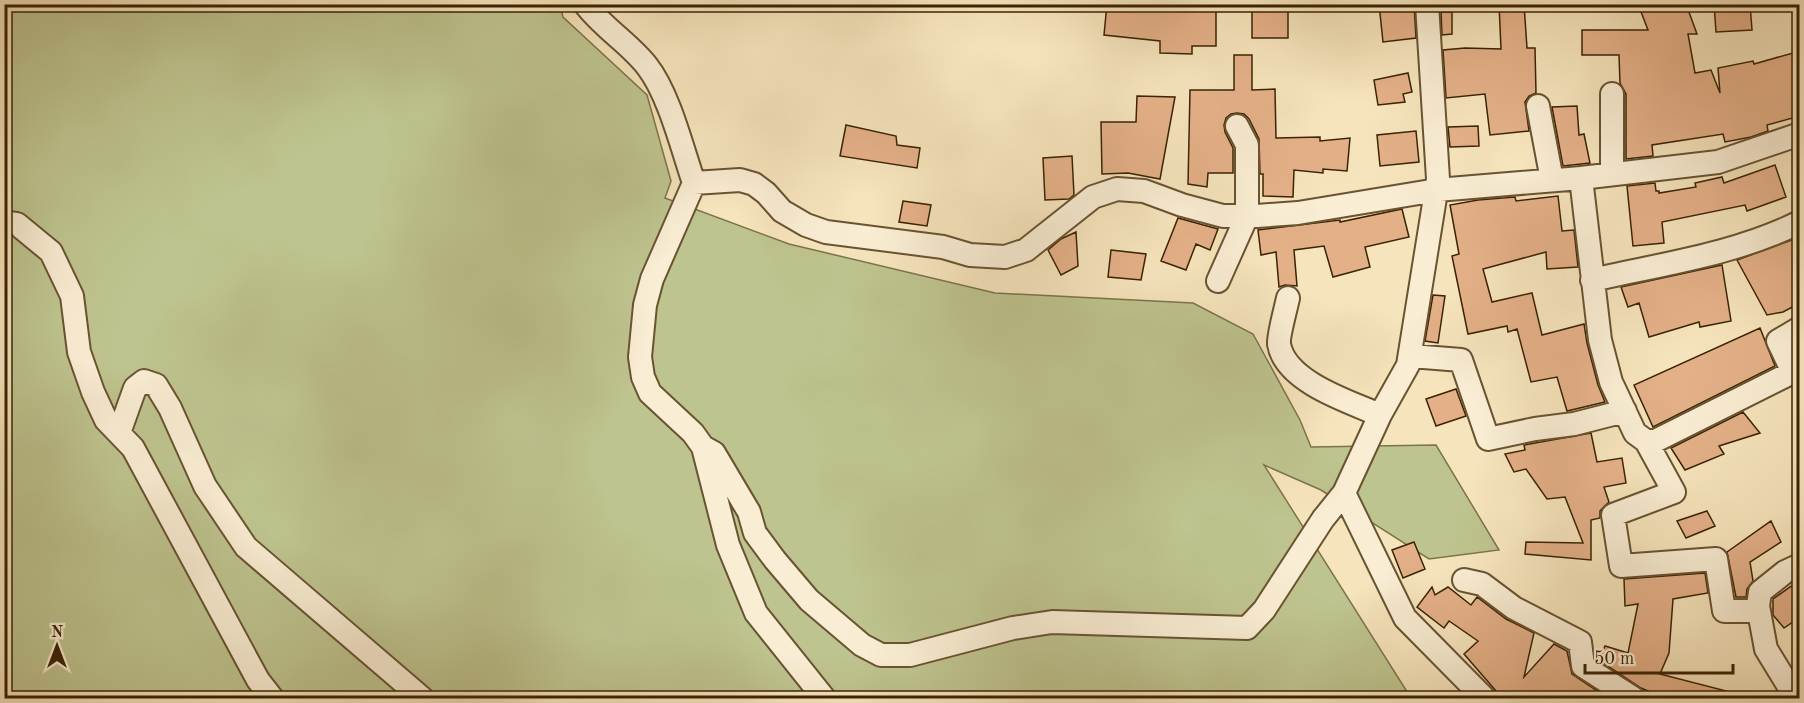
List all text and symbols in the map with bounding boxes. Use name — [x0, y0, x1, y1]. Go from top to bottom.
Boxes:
north arrow — [27, 616, 87, 676]
text: N — [51, 625, 64, 641]
scale bar — [1585, 637, 1734, 675]
text: 50 m — [1594, 650, 1634, 668]

